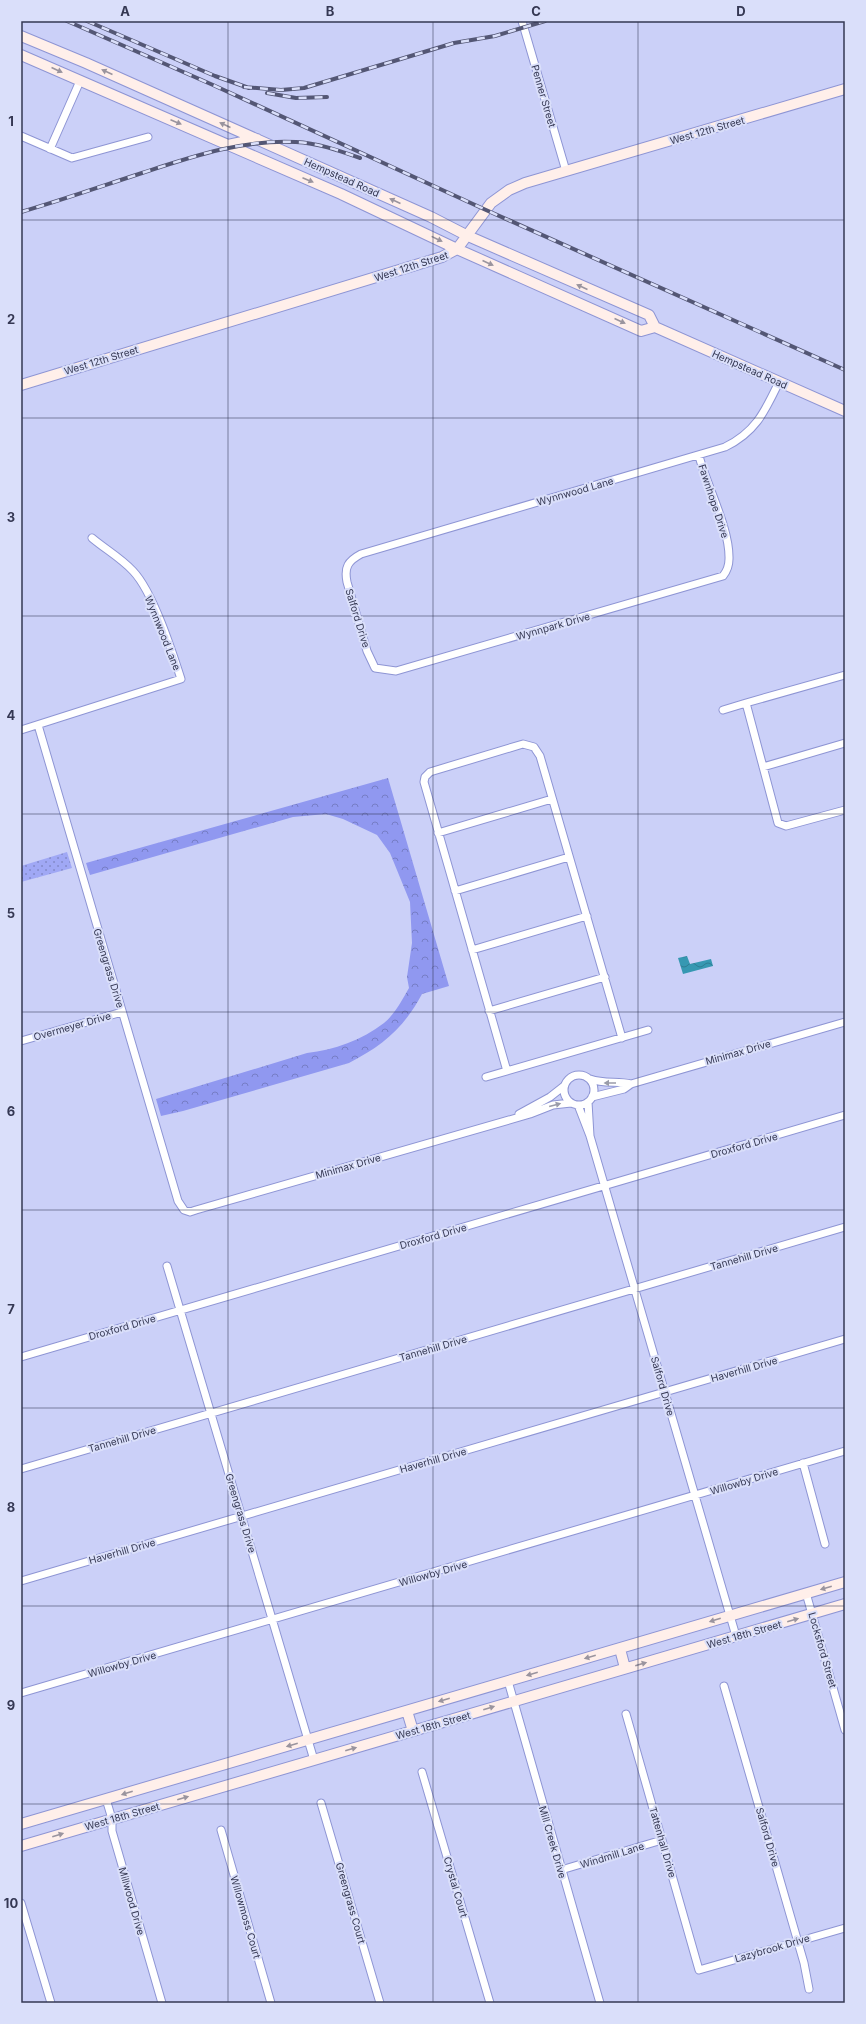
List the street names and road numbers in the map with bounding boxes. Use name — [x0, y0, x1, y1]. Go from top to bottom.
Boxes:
street label: Penner Street — [529, 63, 559, 129]
street label: West 12th Street — [668, 113, 746, 146]
street label: Hempstead Road — [302, 155, 382, 199]
street label: West 12th Street — [373, 248, 450, 284]
street label: West 12th Street — [62, 343, 140, 377]
street label: Hempstead Road — [710, 347, 790, 391]
street label: Fawnhope Drive — [696, 463, 732, 540]
street label: Wynnwood Lane — [535, 474, 615, 508]
street label: Salford Drive — [343, 587, 373, 649]
street label: Wynnwood Lane — [143, 594, 183, 672]
street label: Wynnpark Drive — [515, 610, 591, 642]
street label: Greengrass Drive — [91, 927, 127, 1009]
street label: Overmeyer Drive — [32, 1009, 112, 1043]
street label: Minimax Drive — [704, 1037, 772, 1067]
street label: Droxford Drive — [709, 1130, 779, 1160]
street label: Minimax Drive — [314, 1151, 382, 1181]
street label: Droxford Drive — [398, 1221, 468, 1251]
street label: Tannehill Drive — [709, 1242, 779, 1272]
street label: Droxford Drive — [87, 1312, 157, 1342]
street label: Tannehill Drive — [398, 1333, 468, 1363]
street label: Haverhill Drive — [709, 1354, 779, 1384]
street label: Salford Drive — [649, 1355, 677, 1417]
street label: Tannehill Drive — [87, 1424, 157, 1454]
street label: Haverhill Drive — [398, 1445, 468, 1475]
street label: Willowby Drive — [709, 1465, 780, 1497]
street label: Greengrass Drive — [223, 1472, 259, 1554]
street label: Haverhill Drive — [87, 1536, 157, 1566]
street label: Willowby Drive — [398, 1557, 469, 1588]
street label: Locksford Street — [806, 1611, 840, 1690]
street label: West 18th Street — [705, 1617, 783, 1650]
street label: Willowby Drive — [87, 1648, 158, 1679]
street label: West 18th Street — [394, 1708, 472, 1741]
street label: West 18th Street — [83, 1799, 161, 1832]
street label: Mill Creek Drive — [537, 1804, 569, 1880]
street label: Tattenhall Drive — [647, 1805, 679, 1879]
street label: Salford Drive — [754, 1806, 782, 1868]
street label: Windmill Lane — [579, 1840, 646, 1870]
street label: Crystal Court — [442, 1855, 471, 1919]
street label: Greengrass Court — [334, 1861, 369, 1946]
street label: Millwood Drive — [117, 1866, 147, 1936]
street label: Willowmoss Court — [228, 1874, 264, 1961]
street label: Lazybrook Drive — [733, 1932, 811, 1964]

